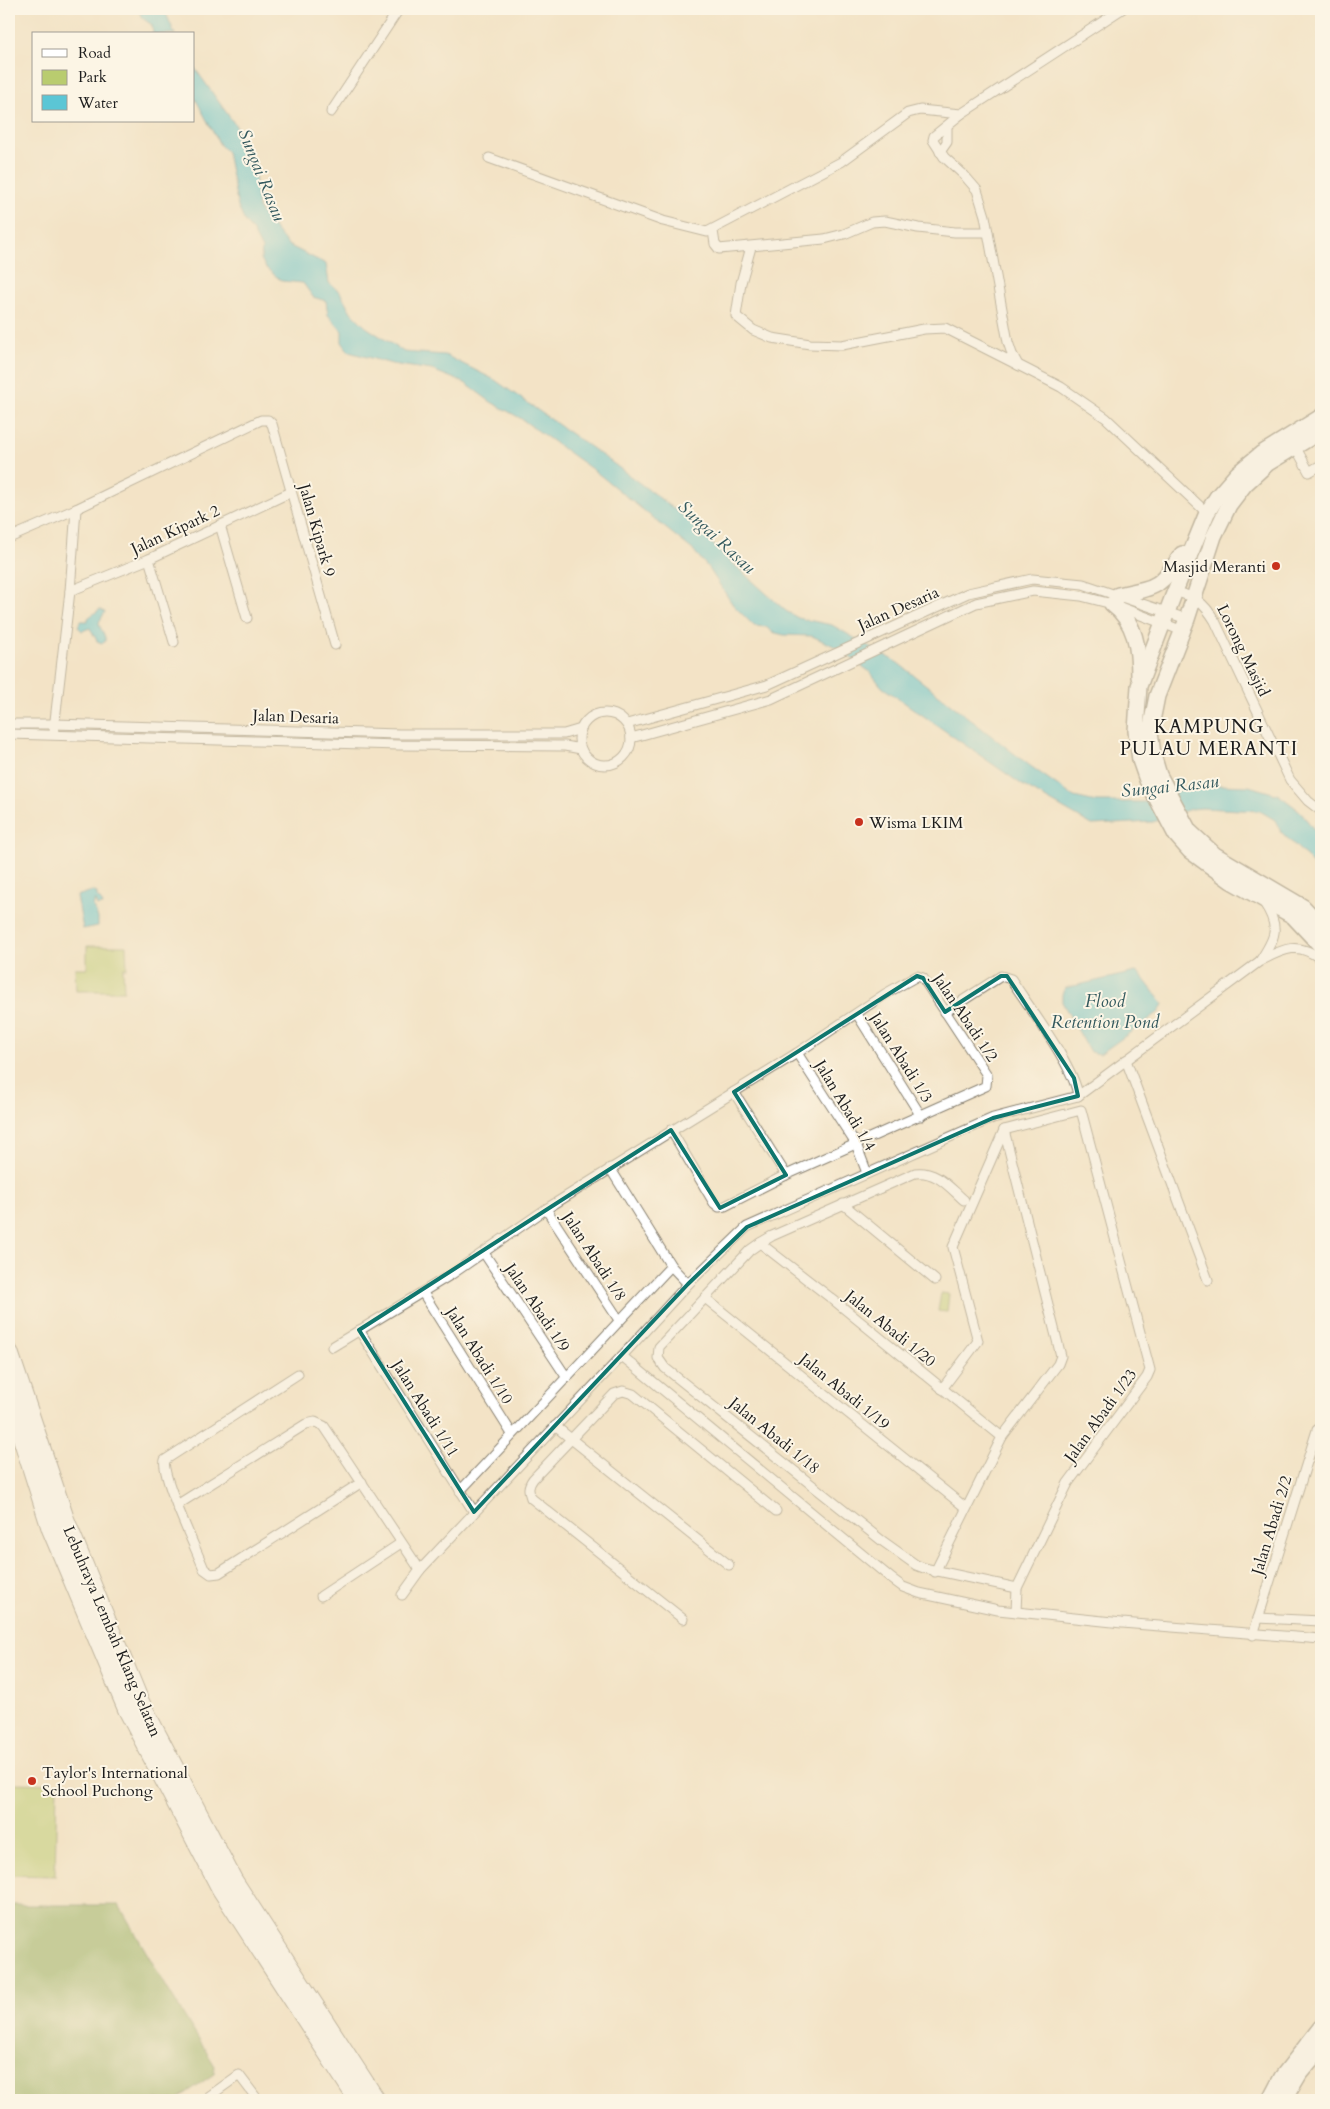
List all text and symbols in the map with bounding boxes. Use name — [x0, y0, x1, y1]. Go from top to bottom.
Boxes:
legend — [32, 32, 195, 122]
text: Road — [78, 43, 111, 63]
text: Park — [78, 67, 107, 87]
text: Water — [77, 93, 119, 113]
water label: Sungai Rasau — [232, 125, 291, 225]
street label: Jalan Kipark 9 — [293, 479, 341, 579]
water label: Sungai Rasau — [672, 495, 761, 580]
street label: Jalan Kipark 2 — [126, 500, 223, 561]
place label: Masjid Meranti — [1163, 556, 1267, 578]
marker: Masjid Meranti — [1270, 560, 1282, 572]
street label: Jalan Desaria — [853, 581, 942, 637]
street label: Lorong Masjid — [1211, 601, 1275, 701]
street label: Jalan Desaria — [250, 704, 340, 730]
district label: KAMPUNG PULAU MERANTI — [1120, 714, 1298, 762]
water label: Sungai Rasau — [1120, 769, 1220, 804]
place label: Wisma LKIM — [868, 812, 963, 834]
marker: Wisma LKIM — [853, 816, 865, 828]
street label: Jalan Abadi 1/2 — [926, 967, 1003, 1066]
water label: Flood Retention Pond — [1051, 989, 1160, 1035]
street label: Jalan Abadi 1/3 — [864, 1007, 938, 1107]
street label: Jalan Abadi 1/4 — [808, 1054, 881, 1155]
street label: Jalan Abadi 1/8 — [556, 1206, 631, 1306]
street label: Jalan Abadi 1/9 — [498, 1257, 575, 1356]
street label: Jalan Abadi 1/20 — [839, 1284, 940, 1372]
street label: Jalan Abadi 1/10 — [439, 1301, 518, 1408]
street label: Jalan Abadi 1/19 — [793, 1347, 894, 1435]
street label: Jalan Abadi 1/11 — [385, 1354, 464, 1461]
street label: Jalan Abadi 1/23 — [1058, 1364, 1142, 1468]
street label: Jalan Abadi 1/18 — [723, 1391, 824, 1479]
street label: Jalan Abadi 2/2 — [1246, 1473, 1297, 1579]
street label: Lebuhraya Lembah Klang Selatan — [58, 1523, 167, 1740]
place label: Taylor's International School Puchong — [42, 1762, 188, 1802]
marker: Taylor's International School Puchong — [26, 1775, 38, 1787]

